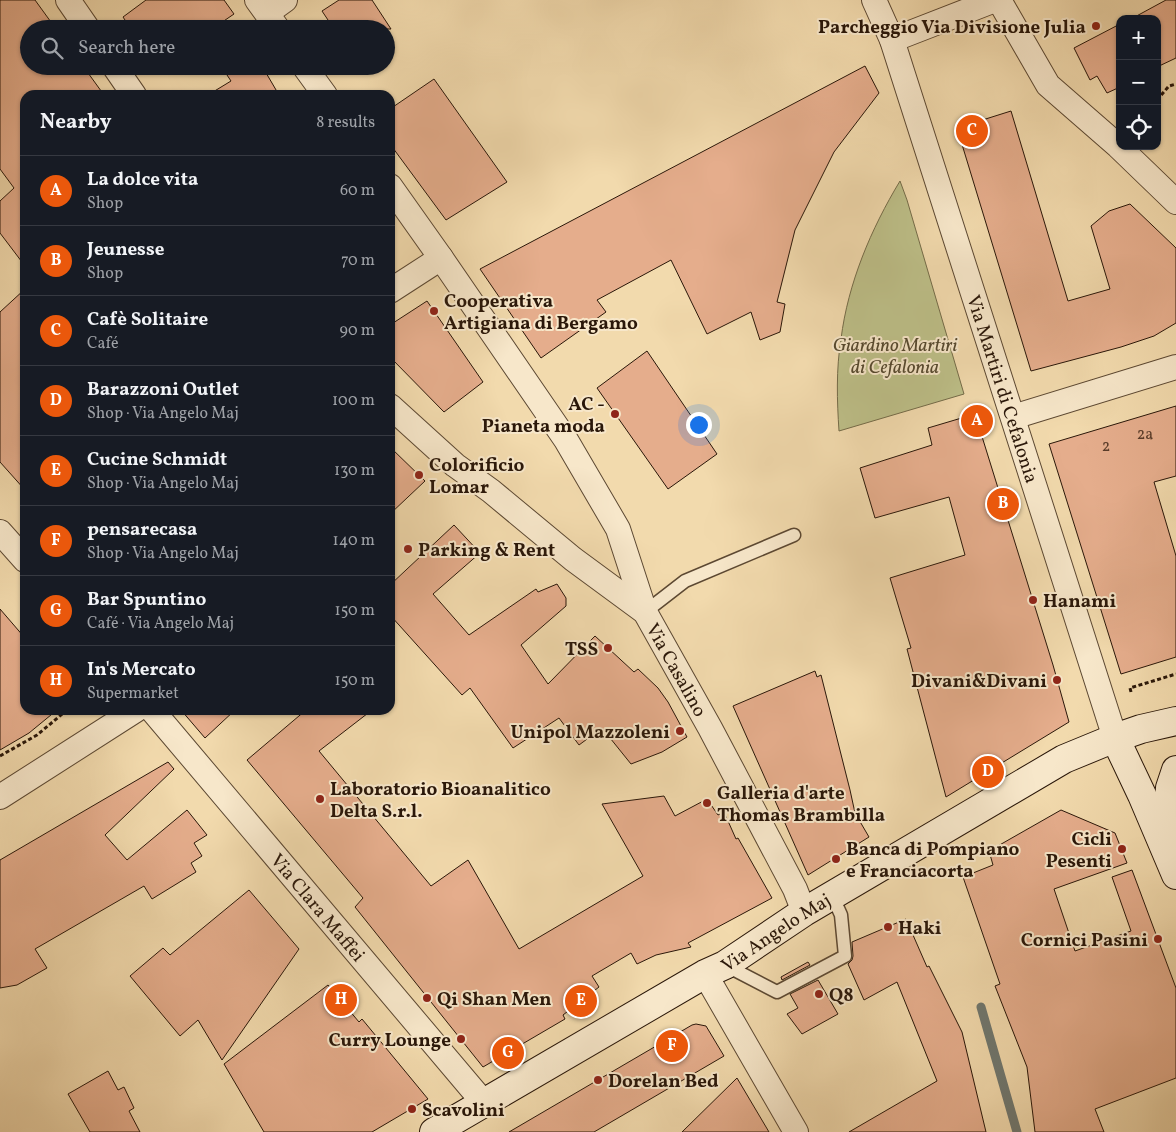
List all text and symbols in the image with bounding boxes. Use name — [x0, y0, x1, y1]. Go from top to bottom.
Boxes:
place label: Parcheggio Via Divisione Julia — [818, 15, 1086, 41]
map controls — [1116, 15, 1161, 150]
button: + — [1116, 15, 1161, 60]
search box — [20, 20, 395, 75]
marker: Parcheggio Via Divisione Julia — [1090, 20, 1102, 32]
icon: search — [38, 34, 66, 62]
text: Search here — [78, 35, 175, 61]
button: − — [1116, 60, 1161, 105]
button: locate — [1116, 105, 1161, 150]
text: Nearby — [40, 108, 111, 137]
text: 8 results — [316, 112, 375, 134]
pin: C — [956, 112, 988, 150]
text: La dolce vita — [87, 167, 198, 193]
text: A — [50, 180, 62, 202]
text: 60 m — [340, 180, 375, 202]
text: Shop — [87, 193, 123, 215]
text: Jeunesse — [87, 237, 164, 263]
text: B — [51, 250, 61, 272]
text: 70 m — [341, 250, 375, 272]
text: Shop — [87, 263, 123, 285]
place label: Cooperativa Artigiana di Bergamo — [444, 289, 638, 337]
street label: Via Martiri di Cefalonia — [959, 292, 1044, 487]
marker: Cooperativa Artigiana di Bergamo — [428, 305, 440, 317]
text: Cafè Solitaire — [87, 307, 208, 333]
text: C — [51, 320, 61, 342]
text: 90 m — [339, 320, 375, 342]
text: Café — [87, 333, 118, 355]
park label: Giardino Martiri di Cefalonia — [833, 333, 957, 381]
text: Barazzoni Outlet — [87, 377, 239, 403]
text: D — [50, 390, 62, 412]
text: 100 m — [332, 390, 375, 412]
place label: AC - Pianeta moda — [482, 392, 605, 440]
pin: A — [961, 402, 993, 440]
text: Shop · Via Angelo Maj — [87, 403, 239, 425]
marker: AC - Pianeta moda — [609, 408, 621, 420]
your location — [686, 412, 712, 438]
house number: 2a — [1137, 424, 1153, 446]
house number: 2 — [1102, 436, 1110, 458]
text: Cucine Schmidt — [87, 447, 227, 473]
place label: Colorificio Lomar — [429, 453, 525, 501]
text: E — [51, 460, 61, 482]
text: 130 m — [334, 460, 375, 482]
marker: Colorificio Lomar — [413, 469, 425, 481]
text: Shop · Via Angelo Maj — [87, 473, 239, 495]
pin: B — [987, 485, 1019, 523]
text: pensarecasa — [87, 517, 198, 543]
text: F — [51, 530, 61, 552]
text: 140 m — [333, 530, 375, 552]
place label: Parking & Rent — [418, 538, 555, 564]
text: Shop · Via Angelo Maj — [87, 543, 239, 565]
marker: Parking & Rent — [402, 543, 414, 555]
text: Bar Spuntino — [87, 587, 206, 613]
place label: Hanami — [1043, 589, 1116, 615]
marker: Hanami — [1027, 594, 1039, 606]
text: G — [50, 600, 62, 622]
text: 150 m — [334, 600, 375, 622]
text: Café · Via Angelo Maj — [87, 613, 234, 635]
street label: Via Casalino — [639, 619, 712, 722]
place label: TSS — [565, 637, 598, 663]
marker: TSS — [602, 642, 614, 654]
text: In's Mercato — [87, 657, 196, 683]
place label: Divani&Divani — [911, 669, 1047, 695]
text: H — [50, 670, 62, 692]
text: 150 m — [334, 670, 375, 692]
marker: Divani&Divani — [1051, 674, 1063, 686]
text: Supermarket — [87, 683, 179, 705]
place label: Unipol Mazzoleni — [510, 720, 670, 746]
marker: Unipol Mazzoleni — [674, 725, 686, 737]
pin: D — [972, 753, 1004, 791]
place label: Laboratorio Bioanalitico Delta S.r.l. — [330, 777, 551, 825]
place label: Galleria d'arte Thomas Brambilla — [717, 781, 885, 829]
marker: Laboratorio Bioanalitico Delta S.r.l. — [314, 793, 326, 805]
marker: Galleria d'arte Thomas Brambilla — [701, 797, 713, 809]
place label: Cicli Pesenti — [1046, 827, 1112, 875]
place label: Banca di Pompiano e Franciacorta — [846, 837, 1020, 885]
marker: Cicli Pesenti — [1116, 843, 1128, 855]
street label: Via Clara Maffei — [264, 849, 370, 968]
marker: Banca di Pompiano e Franciacorta — [830, 853, 842, 865]
street label: Via Angelo Maj — [716, 888, 836, 979]
place label: Haki — [898, 916, 942, 942]
marker: Haki — [882, 921, 894, 933]
place label: Cornici Pasini — [1021, 928, 1148, 954]
marker: Cornici Pasini — [1152, 933, 1164, 945]
pin: H — [325, 981, 357, 1019]
pin: E — [565, 982, 597, 1020]
place label: Q8 — [829, 983, 854, 1009]
place label: Qi Shan Men — [437, 987, 552, 1013]
marker: Q8 — [813, 988, 825, 1000]
marker: Qi Shan Men — [421, 992, 433, 1004]
pin: F — [656, 1027, 688, 1065]
place label: Curry Lounge — [328, 1028, 451, 1054]
marker: Curry Lounge — [455, 1033, 467, 1045]
pin: G — [492, 1034, 524, 1072]
place label: Dorelan Bed — [608, 1069, 719, 1095]
marker: Dorelan Bed — [592, 1074, 604, 1086]
place label: Scavolini — [422, 1098, 505, 1124]
marker: Scavolini — [406, 1103, 418, 1115]

